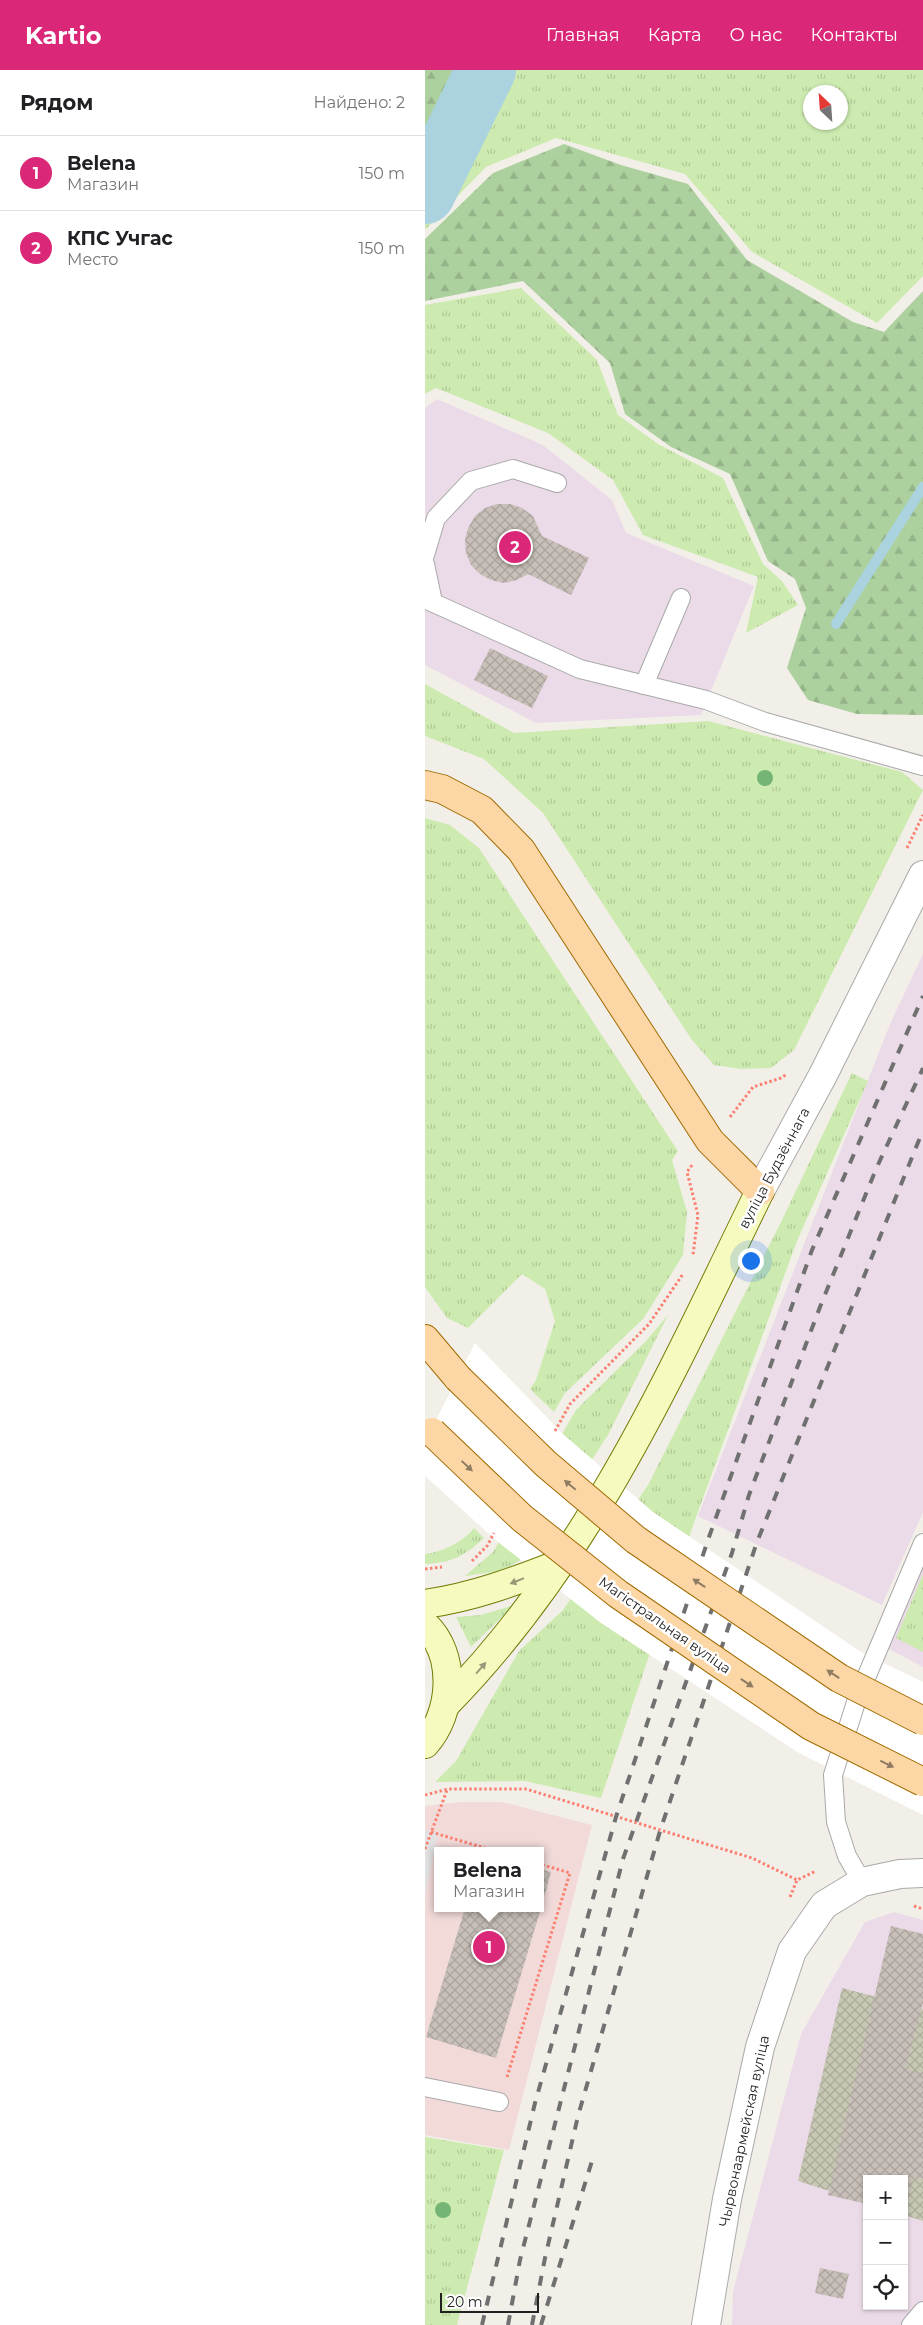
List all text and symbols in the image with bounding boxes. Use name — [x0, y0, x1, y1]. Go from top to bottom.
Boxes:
text: Kartio — [25, 21, 101, 50]
text: Главная — [546, 24, 620, 46]
text: Карта — [648, 24, 702, 46]
text: О нас — [730, 24, 782, 46]
text: Контакты — [810, 24, 898, 46]
north arrow — [803, 85, 848, 130]
text: Рядом — [20, 90, 93, 115]
text: Найдено: 2 — [314, 93, 405, 112]
text: Belena — [67, 152, 136, 175]
text: 1 — [33, 164, 39, 183]
text: 150 m — [358, 164, 405, 183]
text: Магазин — [67, 175, 139, 194]
text: КПС Учгас — [67, 227, 173, 250]
text: 2 — [31, 239, 41, 258]
text: 150 m — [358, 239, 405, 258]
text: Место — [67, 250, 119, 269]
pin: 2 — [499, 528, 531, 566]
street label: вуліца Будзённага — [734, 1104, 814, 1232]
your location — [738, 1248, 764, 1274]
one-way arrow — [461, 1460, 473, 1472]
one-way arrow — [563, 1479, 576, 1490]
street label: Магістральная вуліца — [595, 1573, 735, 1677]
one-way arrow — [509, 1577, 524, 1585]
one-way arrow — [692, 1578, 705, 1588]
one-way arrow — [475, 1661, 486, 1674]
one-way arrow — [826, 1670, 840, 1679]
one-way arrow — [741, 1678, 754, 1688]
one-way arrow — [880, 1760, 895, 1768]
popup — [434, 1847, 544, 1912]
text: Belena — [453, 1859, 522, 1882]
text: Магазин — [453, 1882, 525, 1901]
pin: 1 — [473, 1928, 505, 1966]
street label: Чырвонаармейская вуліца — [715, 2034, 773, 2228]
map controls — [863, 2175, 908, 2310]
button: + — [863, 2175, 908, 2220]
button: − — [863, 2220, 908, 2265]
button: locate — [863, 2265, 908, 2310]
scale bar — [440, 2290, 539, 2313]
text: 20 m — [447, 2293, 483, 2311]

